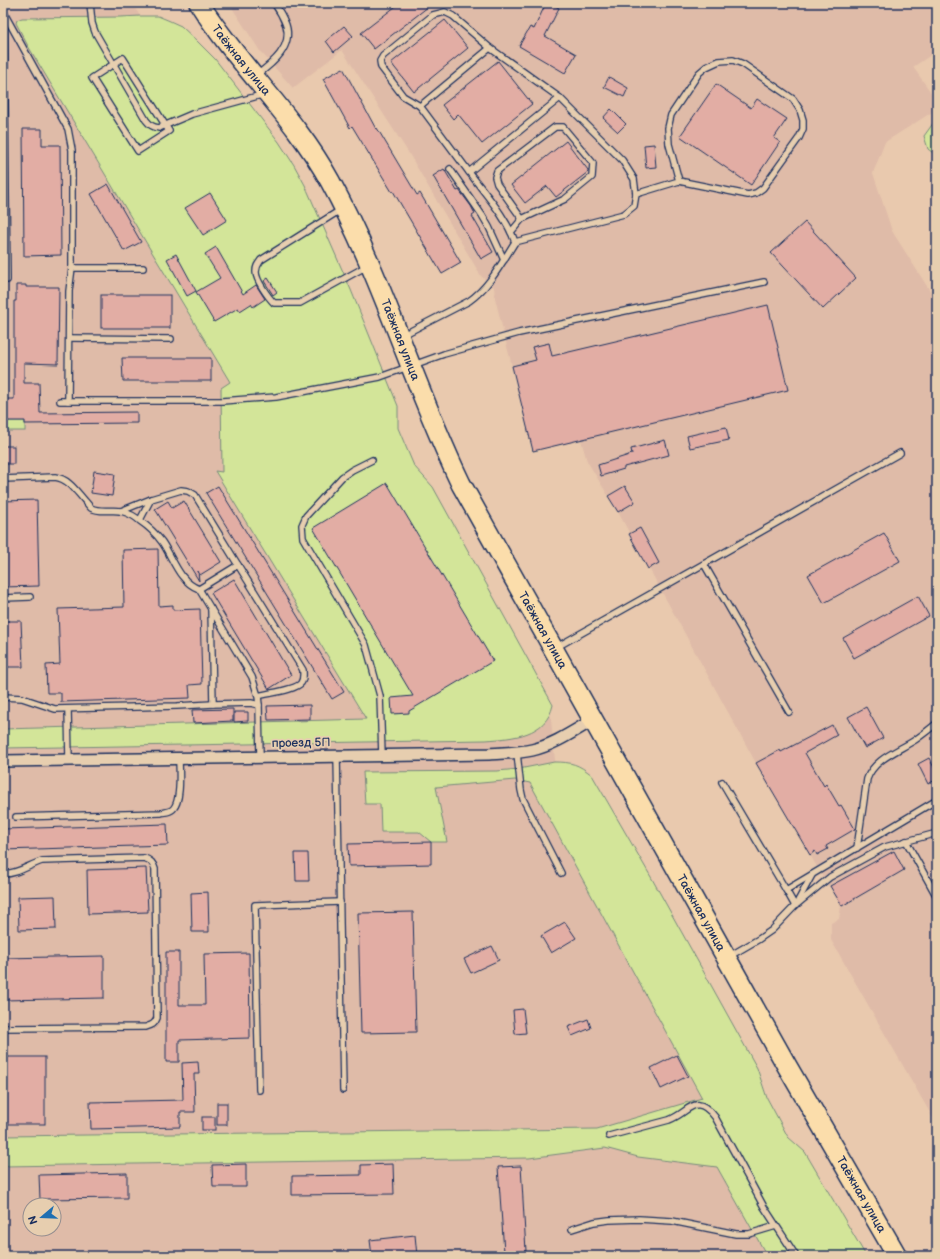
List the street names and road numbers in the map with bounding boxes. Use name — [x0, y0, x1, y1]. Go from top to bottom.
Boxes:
street label: Таёжная улица — [209, 22, 274, 98]
street label: Таёжная улица — [378, 297, 423, 383]
street label: Таёжная улица — [515, 589, 570, 671]
street label: проезд 5П — [271, 735, 331, 751]
street label: Таёжная улица — [674, 872, 729, 954]
street label: Таёжная улица — [833, 1153, 889, 1235]

